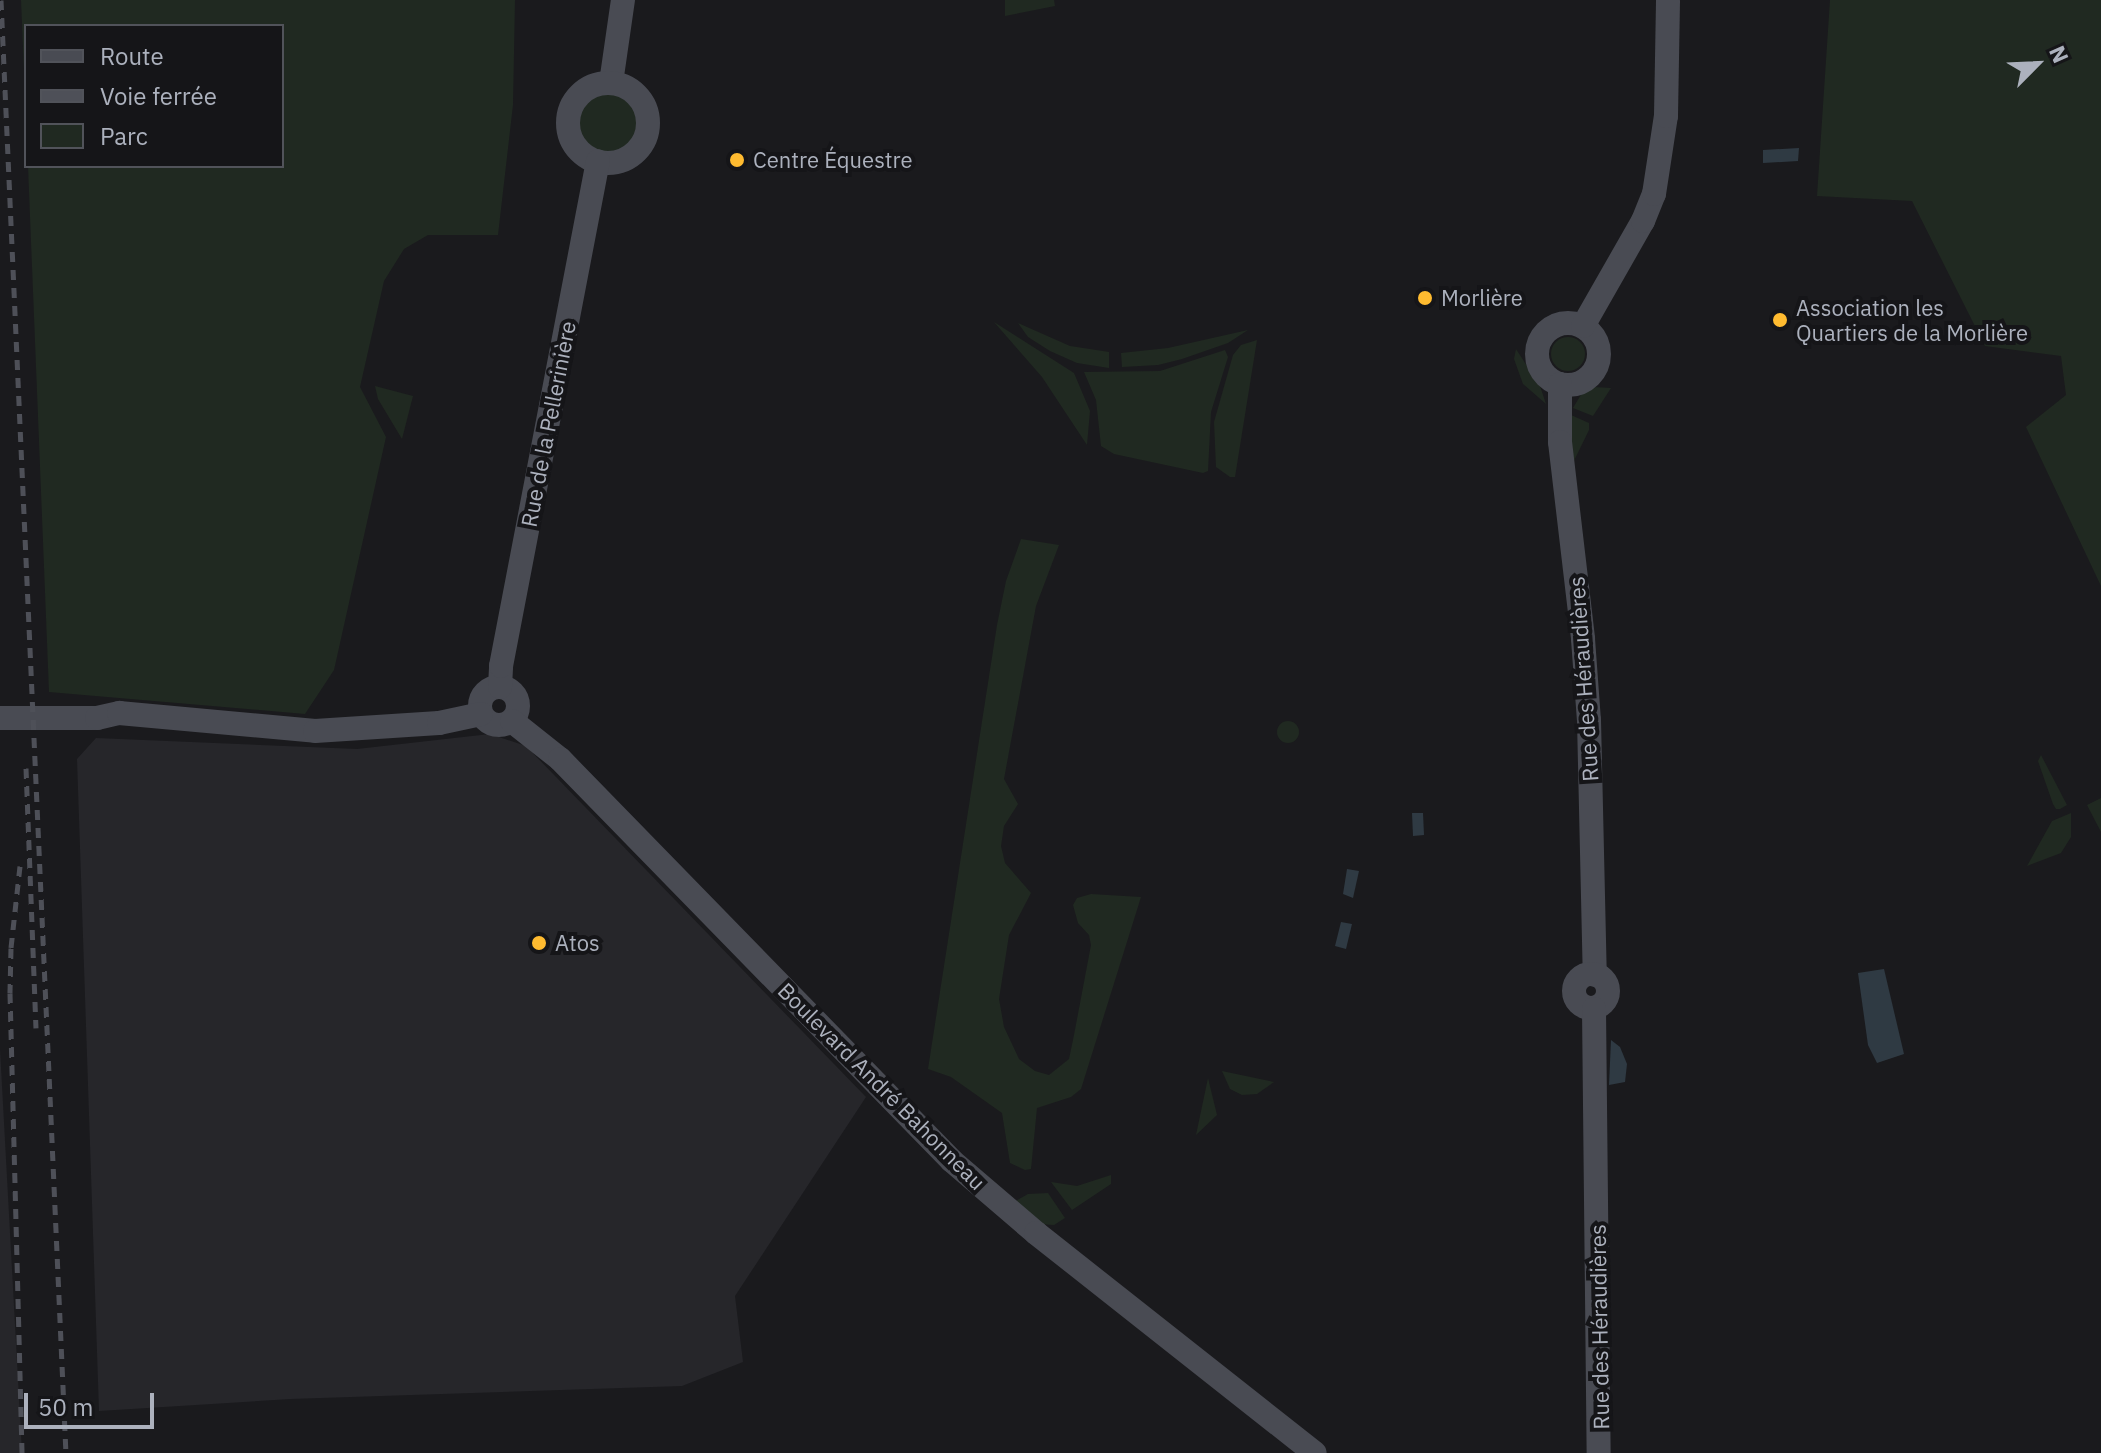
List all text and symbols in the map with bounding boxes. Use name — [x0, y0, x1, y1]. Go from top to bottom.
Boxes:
legend — [24, 24, 284, 168]
north arrow — [1997, 24, 2077, 104]
text: Route — [100, 40, 164, 72]
text: N — [2043, 41, 2076, 67]
text: Voie ferrée — [100, 80, 217, 112]
text: Parc — [100, 120, 148, 152]
place label: Centre Équestre — [753, 147, 912, 173]
marker: Centre Équestre — [728, 151, 746, 169]
place label: Morlière — [1441, 285, 1523, 311]
marker: Morlière — [1416, 289, 1434, 307]
place label: Association les Quartiers de la Morlière — [1796, 294, 2028, 346]
marker: Association les Quartiers de la Morlière — [1771, 311, 1789, 329]
street label: Rue de la Pellerinière — [515, 319, 581, 529]
street label: Rue des Héraudières — [1563, 576, 1603, 782]
place label: Atos — [555, 930, 600, 956]
marker: Atos — [530, 934, 548, 952]
street label: Boulevard André Bahonneau — [773, 977, 991, 1195]
street label: Rue des Héraudières — [1584, 1224, 1614, 1430]
scale bar — [28, 1377, 158, 1427]
text: 50 m — [38, 1391, 93, 1423]

